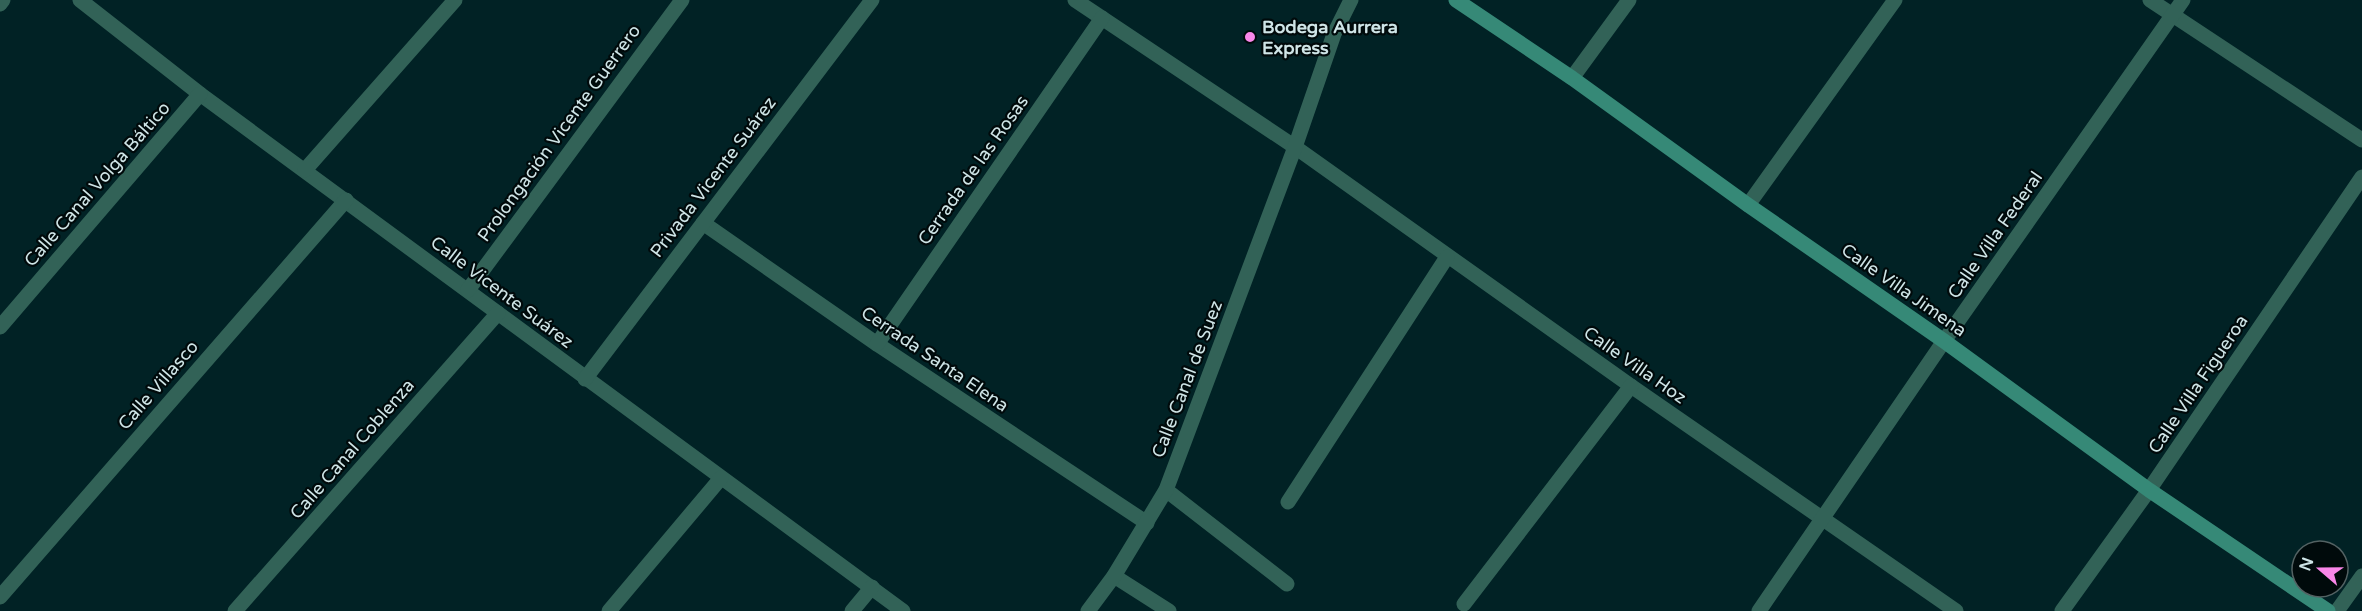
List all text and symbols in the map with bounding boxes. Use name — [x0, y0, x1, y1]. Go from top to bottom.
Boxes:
place label: Bodega Aurrera Express — [1262, 16, 1398, 59]
street label: Prolongación Vicente Guerrero — [473, 20, 645, 246]
marker: Bodega Aurrera Express — [1243, 30, 1257, 44]
street label: Cerrada de las Rosas — [913, 91, 1033, 249]
street label: Privada Vicente Suárez — [645, 92, 781, 262]
street label: Calle Canal Volga Báltico — [19, 97, 175, 271]
street label: Calle Villa Federal — [1943, 167, 2047, 303]
street label: Calle Vicente Suárez — [426, 231, 578, 353]
street label: Calle Villa Jimena — [1837, 239, 1971, 341]
street label: Calle Canal de Suez — [1147, 297, 1227, 461]
street label: Cerrada Santa Elena — [857, 301, 1013, 417]
street label: Calle Villa Figueroa — [2143, 311, 2253, 457]
street label: Calle Villa Hoz — [1579, 321, 1691, 409]
street label: Calle Villasco — [113, 336, 203, 434]
street label: Calle Canal Coblenza — [285, 374, 419, 524]
north arrow — [2290, 539, 2350, 599]
text: N — [2295, 555, 2318, 574]

